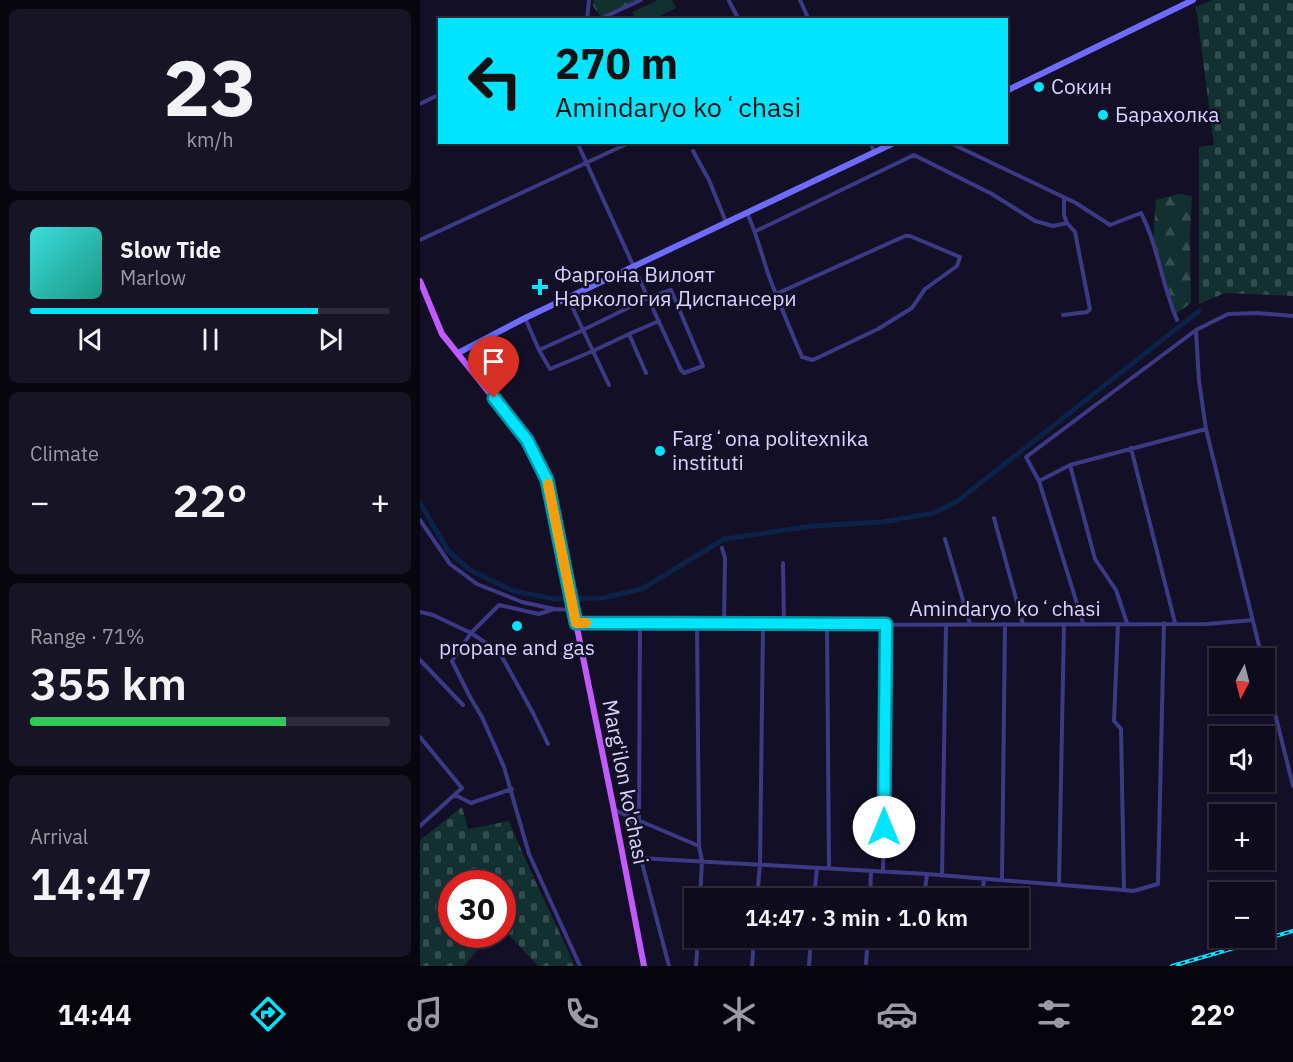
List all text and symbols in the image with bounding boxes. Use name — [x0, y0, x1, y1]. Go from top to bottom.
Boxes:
text: 23 — [163, 36, 257, 137]
text: 270 m — [555, 36, 678, 91]
icon: left — [456, 42, 534, 120]
place label: Сокин — [1051, 72, 1112, 100]
marker: Сокин — [1032, 80, 1046, 94]
text: Amindaryo koʻchasi — [555, 89, 801, 124]
place label: Барахолка — [1115, 100, 1220, 128]
marker: Барахолка — [1096, 108, 1110, 122]
text: km/h — [186, 126, 234, 153]
text: Slow Tide — [120, 235, 221, 264]
place label: Фаргона Вилоят Наркология Диспансери — [554, 260, 797, 312]
text: Marlow — [120, 264, 186, 291]
marker: Фаргона Вилоят Наркология Диспансери — [531, 278, 549, 296]
icon: previous — [74, 323, 107, 356]
icon: pause — [194, 323, 227, 356]
icon: next — [314, 323, 347, 356]
pin — [468, 336, 519, 398]
icon: arrive — [477, 345, 510, 378]
place label: Fargʻona politexnika instituti — [672, 424, 868, 476]
text: Climate — [30, 440, 99, 467]
marker: Fargʻona politexnika instituti — [653, 444, 667, 458]
text: 22° — [172, 471, 248, 529]
text: − — [30, 480, 50, 523]
text: + — [370, 480, 390, 523]
street label: Amindaryo koʻchasi — [909, 594, 1101, 622]
marker: propane and gas — [510, 619, 524, 633]
text: Range · 71% — [30, 623, 145, 650]
place label: propane and gas — [439, 633, 595, 661]
north arrow — [1209, 648, 1275, 714]
map controls — [1209, 648, 1275, 948]
text: 355 km — [30, 654, 187, 712]
street label: Marg'ilon ko'chasi — [596, 697, 656, 867]
button: sound — [1209, 726, 1275, 792]
position arrow — [852, 795, 916, 859]
button: + — [1209, 804, 1275, 870]
text: Arrival — [30, 823, 88, 850]
text: 14:47 — [30, 854, 152, 912]
speed limit sign: 30 — [438, 870, 516, 948]
button: − — [1209, 882, 1275, 948]
text: 14:47 · 3 min · 1.0 km — [745, 903, 968, 932]
icon: directions — [247, 993, 289, 1035]
icon: music — [404, 993, 446, 1035]
icon: phone — [561, 993, 603, 1035]
icon: climate — [718, 993, 760, 1035]
icon: car — [876, 993, 918, 1035]
icon: filters — [1033, 993, 1075, 1035]
text: 14:44 — [58, 997, 131, 1032]
text: 22° — [1190, 997, 1235, 1032]

